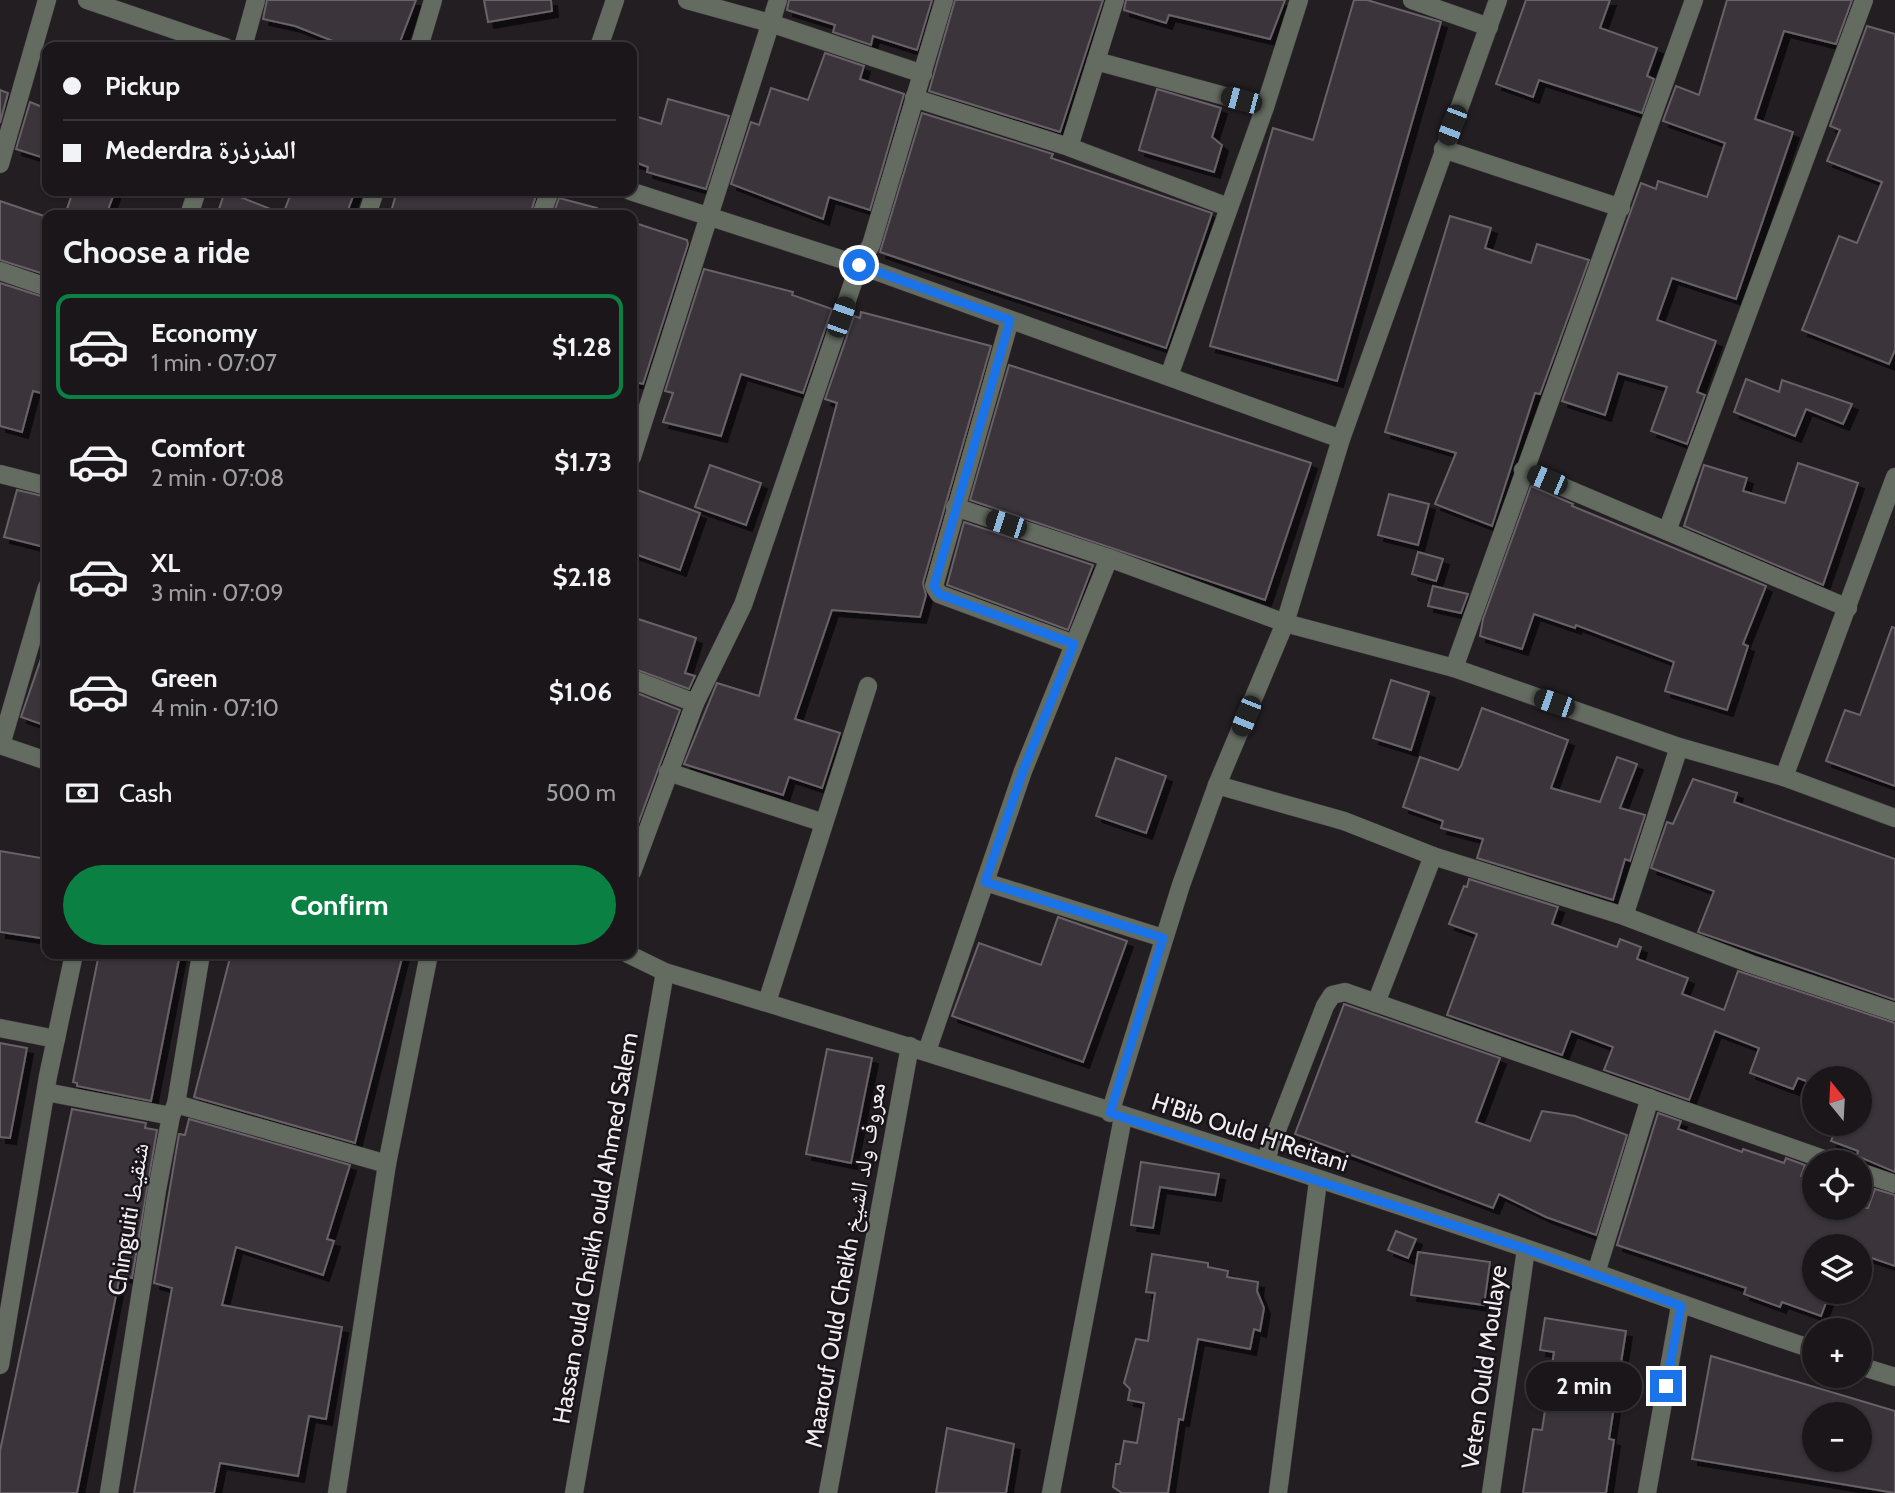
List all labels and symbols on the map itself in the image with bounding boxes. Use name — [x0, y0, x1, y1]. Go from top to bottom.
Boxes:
car — [1218, 84, 1265, 116]
car — [1435, 102, 1470, 148]
route start — [843, 249, 875, 281]
car — [825, 294, 858, 340]
car — [1524, 462, 1571, 498]
car — [983, 508, 1030, 540]
car — [1531, 686, 1578, 720]
car — [1229, 693, 1264, 739]
street label: Hassan ould Cheikh ould Ahmed Salem — [546, 1030, 644, 1426]
north arrow — [1802, 1066, 1872, 1136]
street label: Maarouf Ould Cheikh معروف ولد الشيخ — [799, 1080, 892, 1450]
street label: H'Bib Ould H'Reitani — [1148, 1087, 1352, 1177]
street label: Chinguiti شنقيط — [102, 1141, 154, 1297]
street label: Veten Ould Moulaye — [1455, 1263, 1513, 1471]
callout: 2 min — [1526, 1362, 1642, 1410]
route end — [1650, 1370, 1682, 1402]

